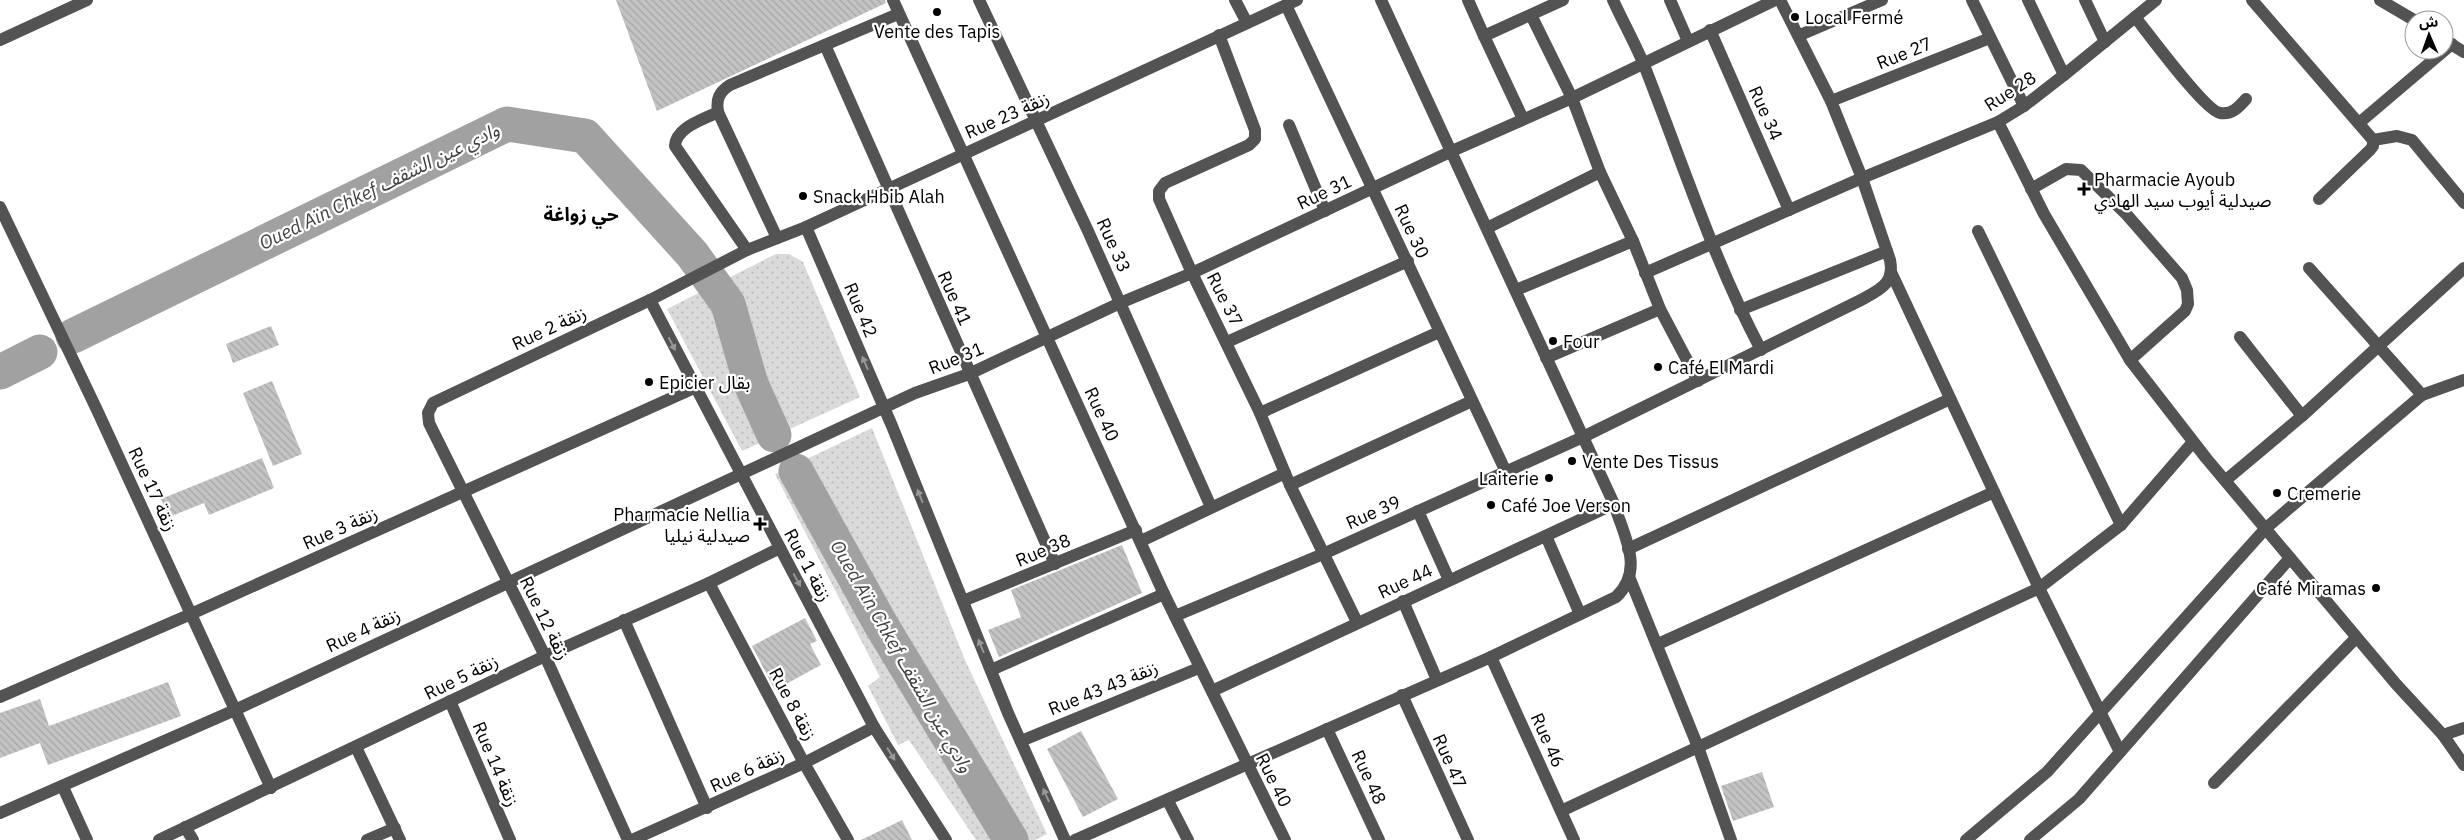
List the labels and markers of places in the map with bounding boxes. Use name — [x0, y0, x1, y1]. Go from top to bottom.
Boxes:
marker: Vente des Tapis — [931, 6, 943, 18]
place label: Local Fermé — [1805, 6, 1904, 29]
marker: Local Fermé — [1789, 11, 1801, 23]
place label: Vente des Tapis — [874, 20, 1000, 43]
place label: Pharmacie Ayoub صيدلية أيوب سيد الهادي — [2094, 168, 2271, 214]
marker: Pharmacie Ayoub صيدلية أيوب سيد الهادي — [2078, 183, 2090, 195]
place label: Snack Hbib Alah — [813, 185, 945, 208]
marker: Snack Hbib Alah — [797, 190, 809, 202]
place label: Four — [1563, 330, 1600, 353]
marker: Four — [1547, 335, 1559, 347]
place label: Café El Mardi — [1668, 356, 1774, 379]
marker: Café El Mardi — [1652, 361, 1664, 373]
place label: Epicier بقال — [659, 371, 750, 394]
marker: Epicier بقال — [643, 376, 655, 388]
place label: Vente Des Tissus — [1582, 450, 1719, 473]
marker: Vente Des Tissus — [1566, 455, 1578, 467]
place label: Laiterie — [1479, 467, 1539, 490]
marker: Laiterie — [1543, 472, 1555, 484]
place label: Cremerie — [2287, 482, 2361, 505]
marker: Cremerie — [2271, 487, 2283, 499]
place label: Café Joe Verson — [1501, 494, 1631, 517]
marker: Café Joe Verson — [1485, 499, 1497, 511]
place label: Pharmacie Nellia صيدلية نيليا — [613, 503, 750, 547]
marker: Pharmacie Nellia صيدلية نيليا — [754, 518, 766, 530]
place label: Café Miramas — [2256, 577, 2366, 600]
marker: Café Miramas — [2370, 582, 2382, 594]

